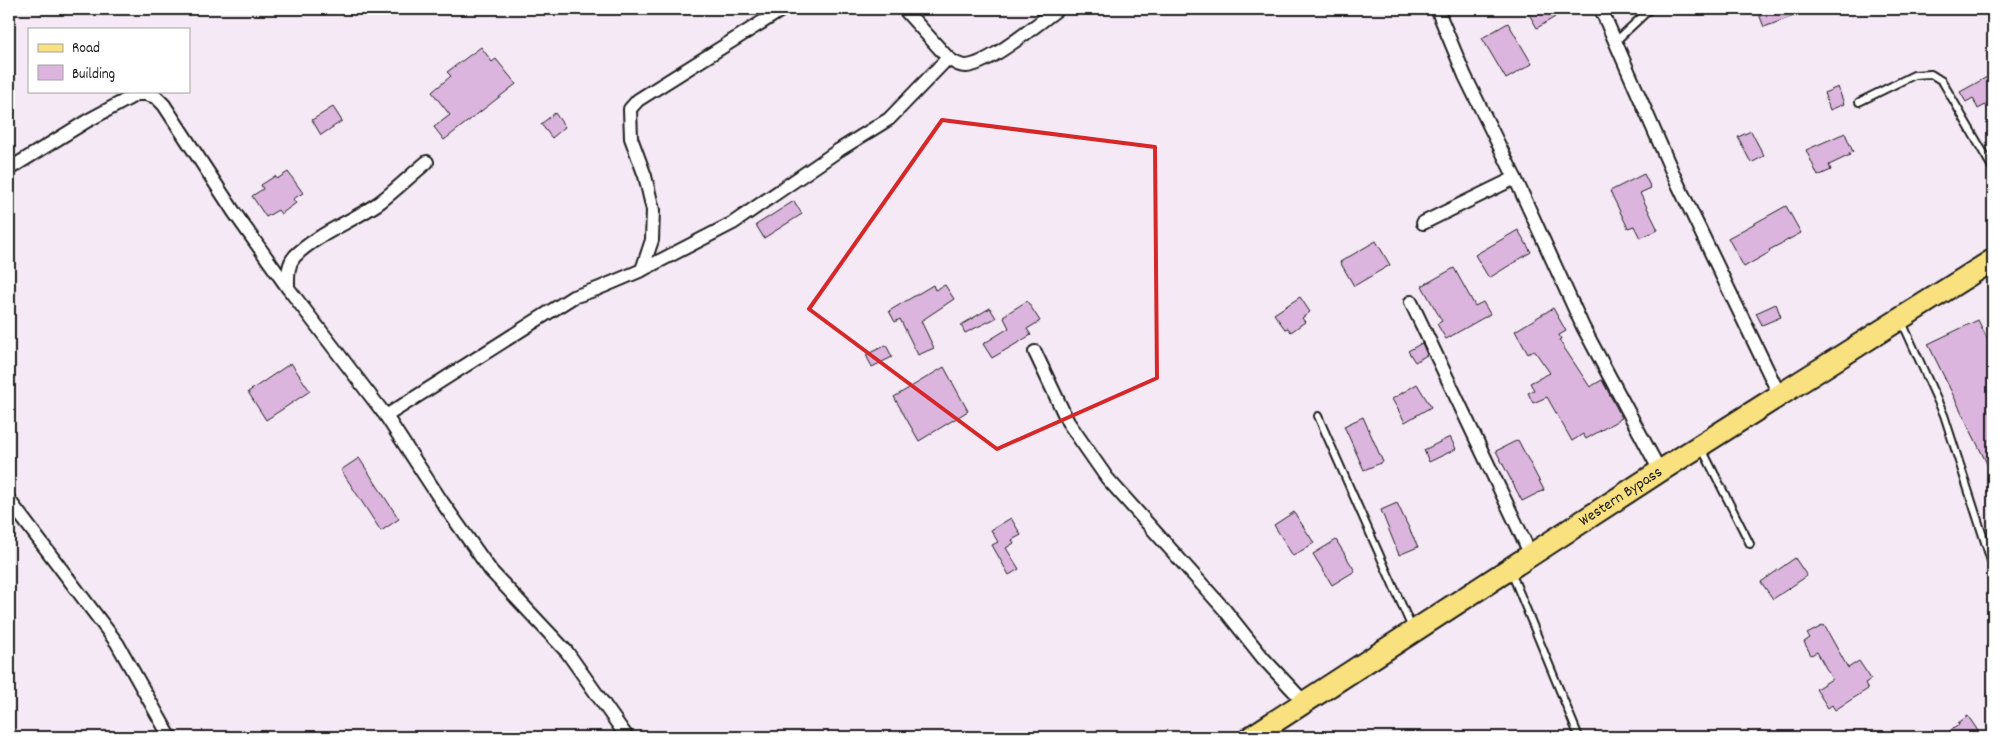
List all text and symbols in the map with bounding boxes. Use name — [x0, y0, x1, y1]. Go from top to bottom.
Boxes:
legend — [28, 28, 190, 92]
text: Road — [72, 38, 100, 60]
text: Building — [72, 64, 115, 86]
street label: Western Bypass — [1574, 461, 1667, 532]

